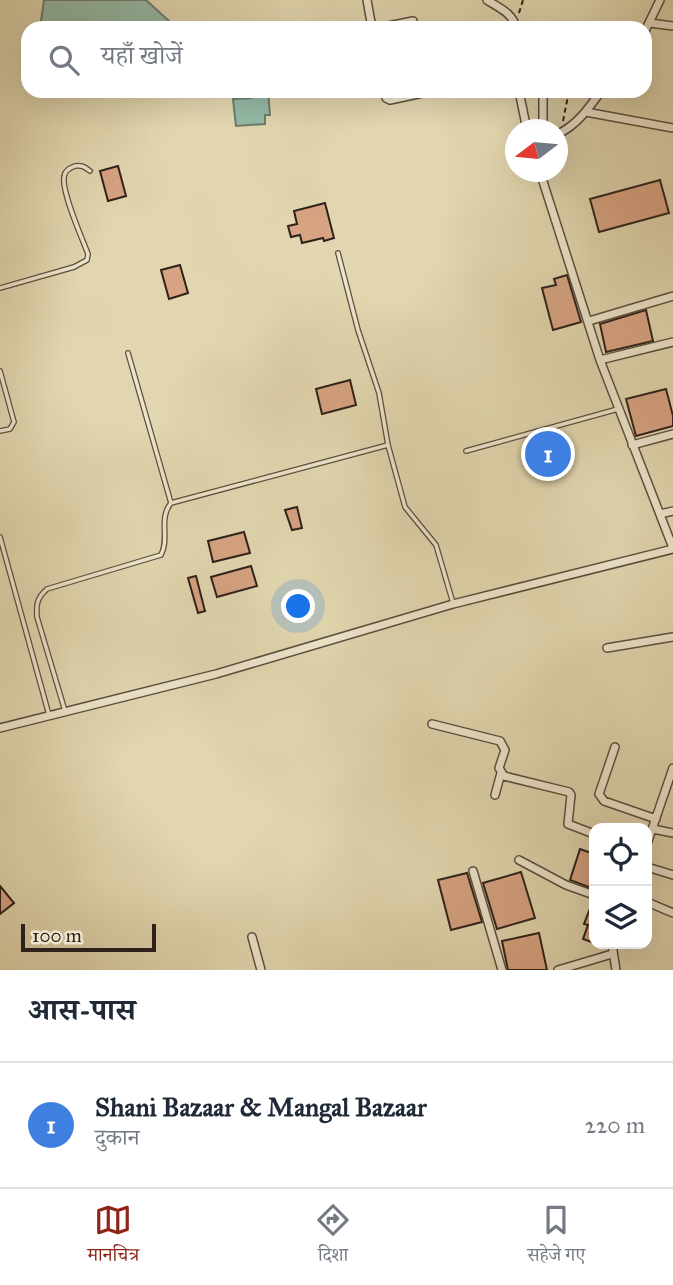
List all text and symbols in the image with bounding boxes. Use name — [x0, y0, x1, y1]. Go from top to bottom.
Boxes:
search box — [21, 21, 652, 98]
text: यहाँ खोजें — [101, 39, 183, 71]
icon: search — [45, 41, 83, 79]
north arrow — [505, 119, 568, 182]
pin: 1 — [525, 428, 571, 480]
your location — [281, 589, 315, 623]
map controls — [589, 823, 652, 949]
button: locate — [589, 823, 652, 886]
button: layers — [589, 886, 652, 949]
scale bar — [21, 921, 156, 953]
text: 100 m — [32, 924, 82, 947]
text: आस-पास — [28, 992, 136, 1028]
text: Shani Bazaar & Mangal Bazaar — [95, 1091, 427, 1123]
text: 1 — [46, 1111, 56, 1139]
text: 220 m — [585, 1111, 645, 1139]
text: दुकान — [95, 1123, 139, 1151]
tab: मानचित्र — [88, 1201, 139, 1273]
tab: दिशा — [314, 1201, 352, 1273]
tab: सहेजे गए — [527, 1201, 585, 1273]

